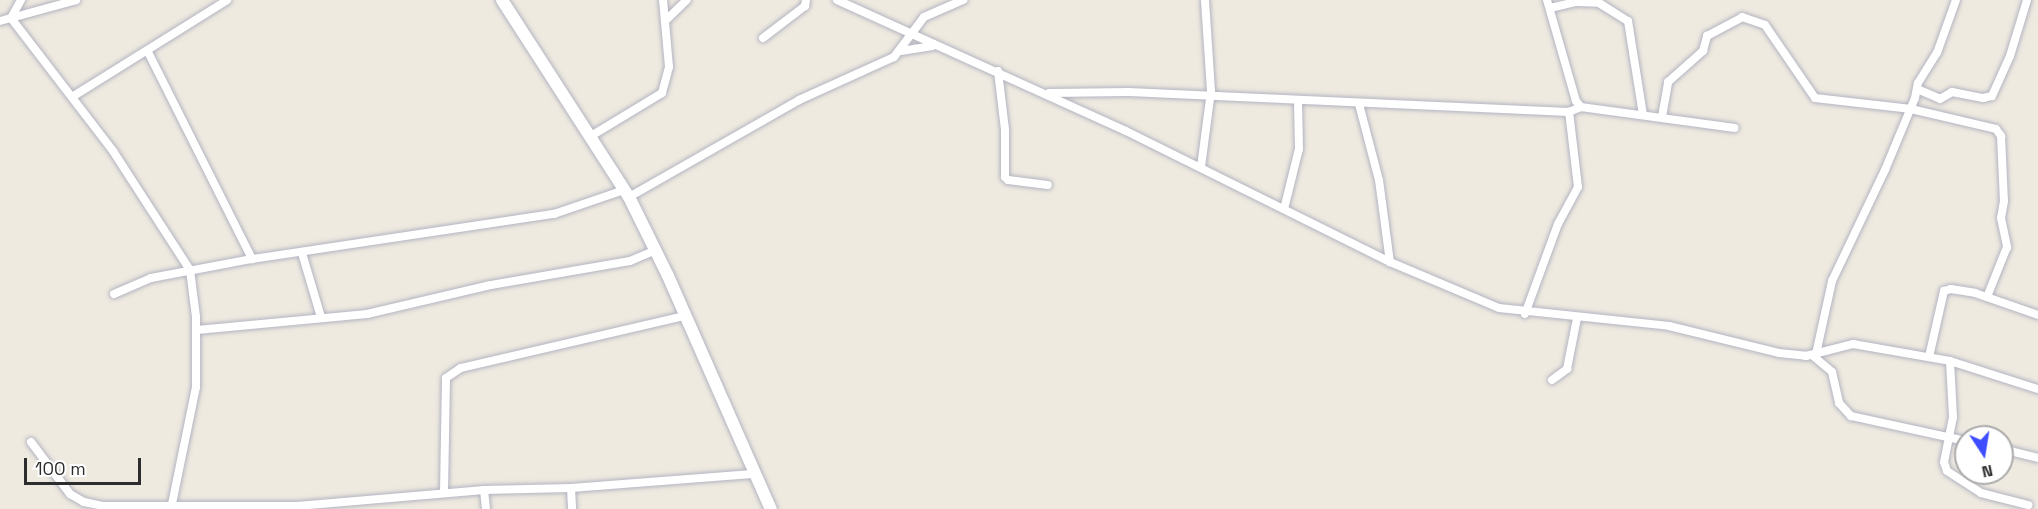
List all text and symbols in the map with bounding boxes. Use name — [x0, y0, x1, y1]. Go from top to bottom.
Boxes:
north arrow — [1954, 425, 2014, 485]
scale bar — [27, 446, 144, 484]
text: 100 m — [35, 457, 86, 480]
text: N — [1980, 460, 1995, 483]

